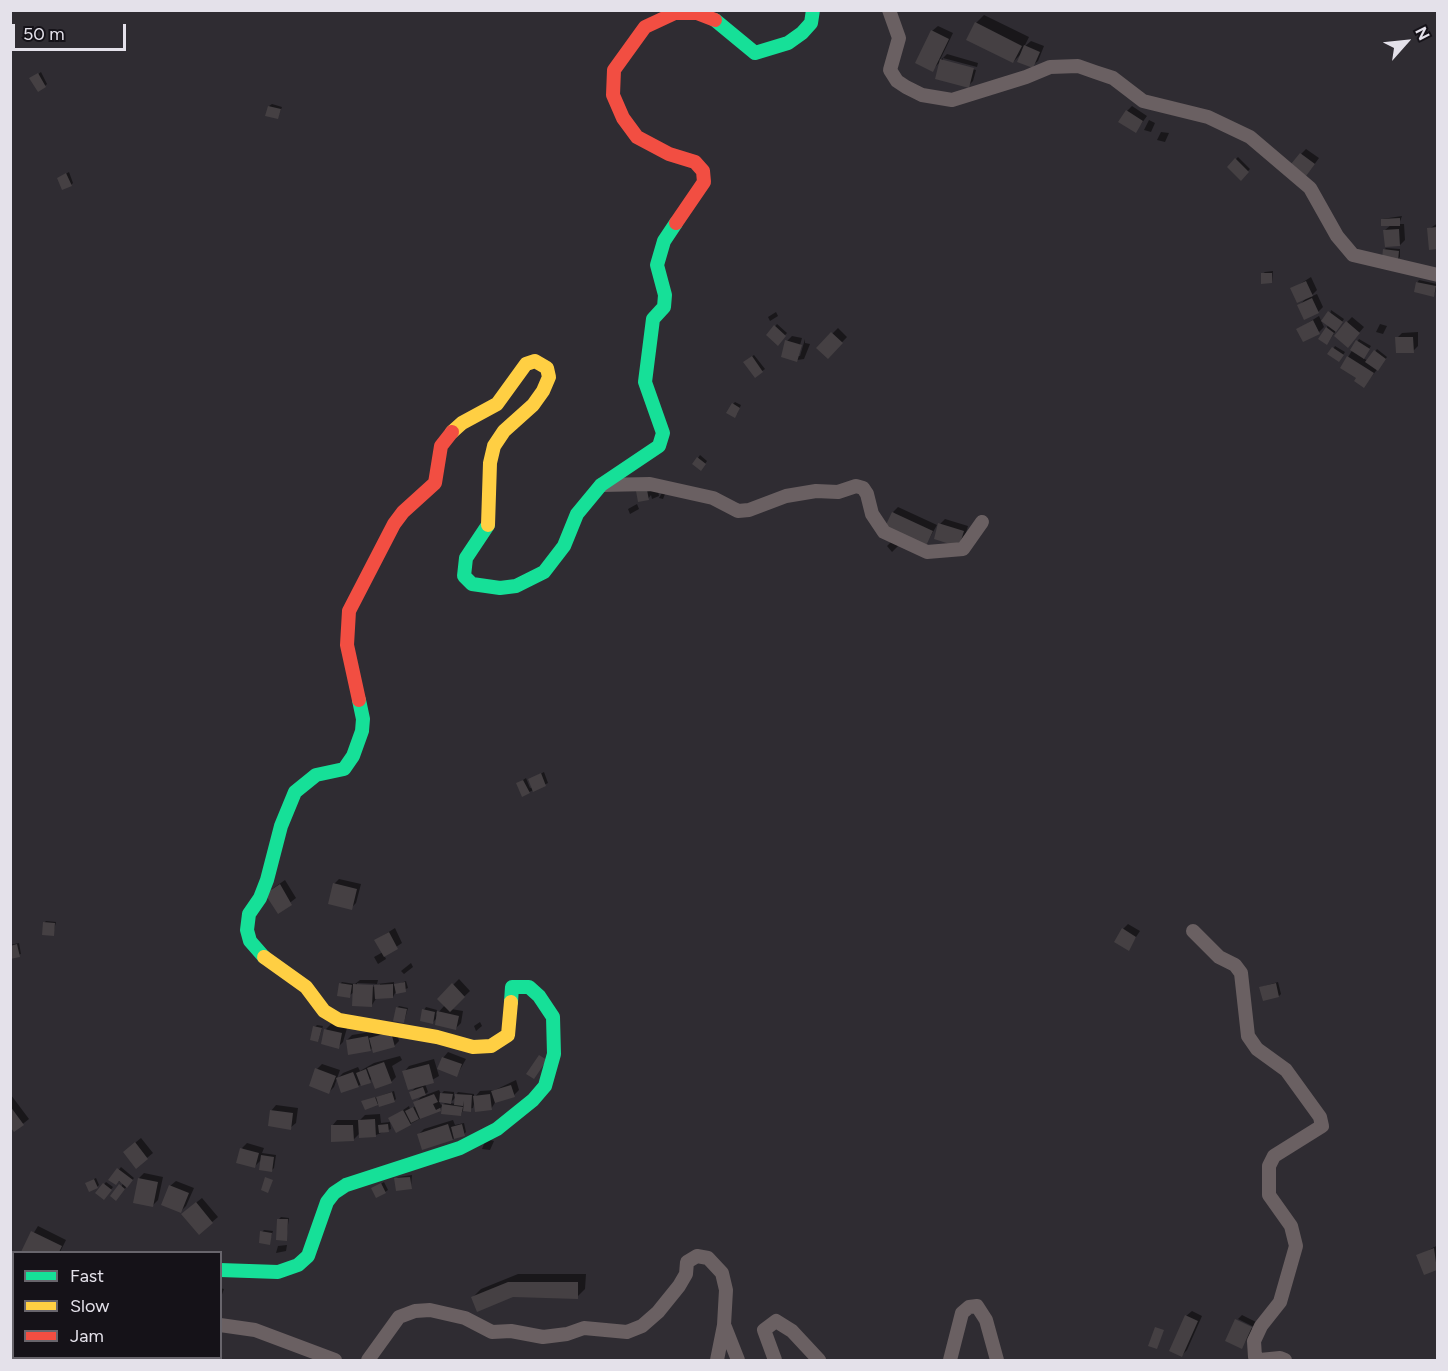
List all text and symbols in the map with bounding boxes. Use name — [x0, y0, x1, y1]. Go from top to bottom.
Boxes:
scale bar — [15, 12, 129, 50]
north arrow — [1376, 12, 1436, 72]
text: 50 m — [23, 23, 65, 45]
text: N — [1411, 24, 1434, 43]
legend — [12, 1251, 222, 1359]
text: Fast — [70, 1265, 104, 1287]
text: Slow — [70, 1295, 109, 1317]
text: Jam — [70, 1325, 104, 1347]

